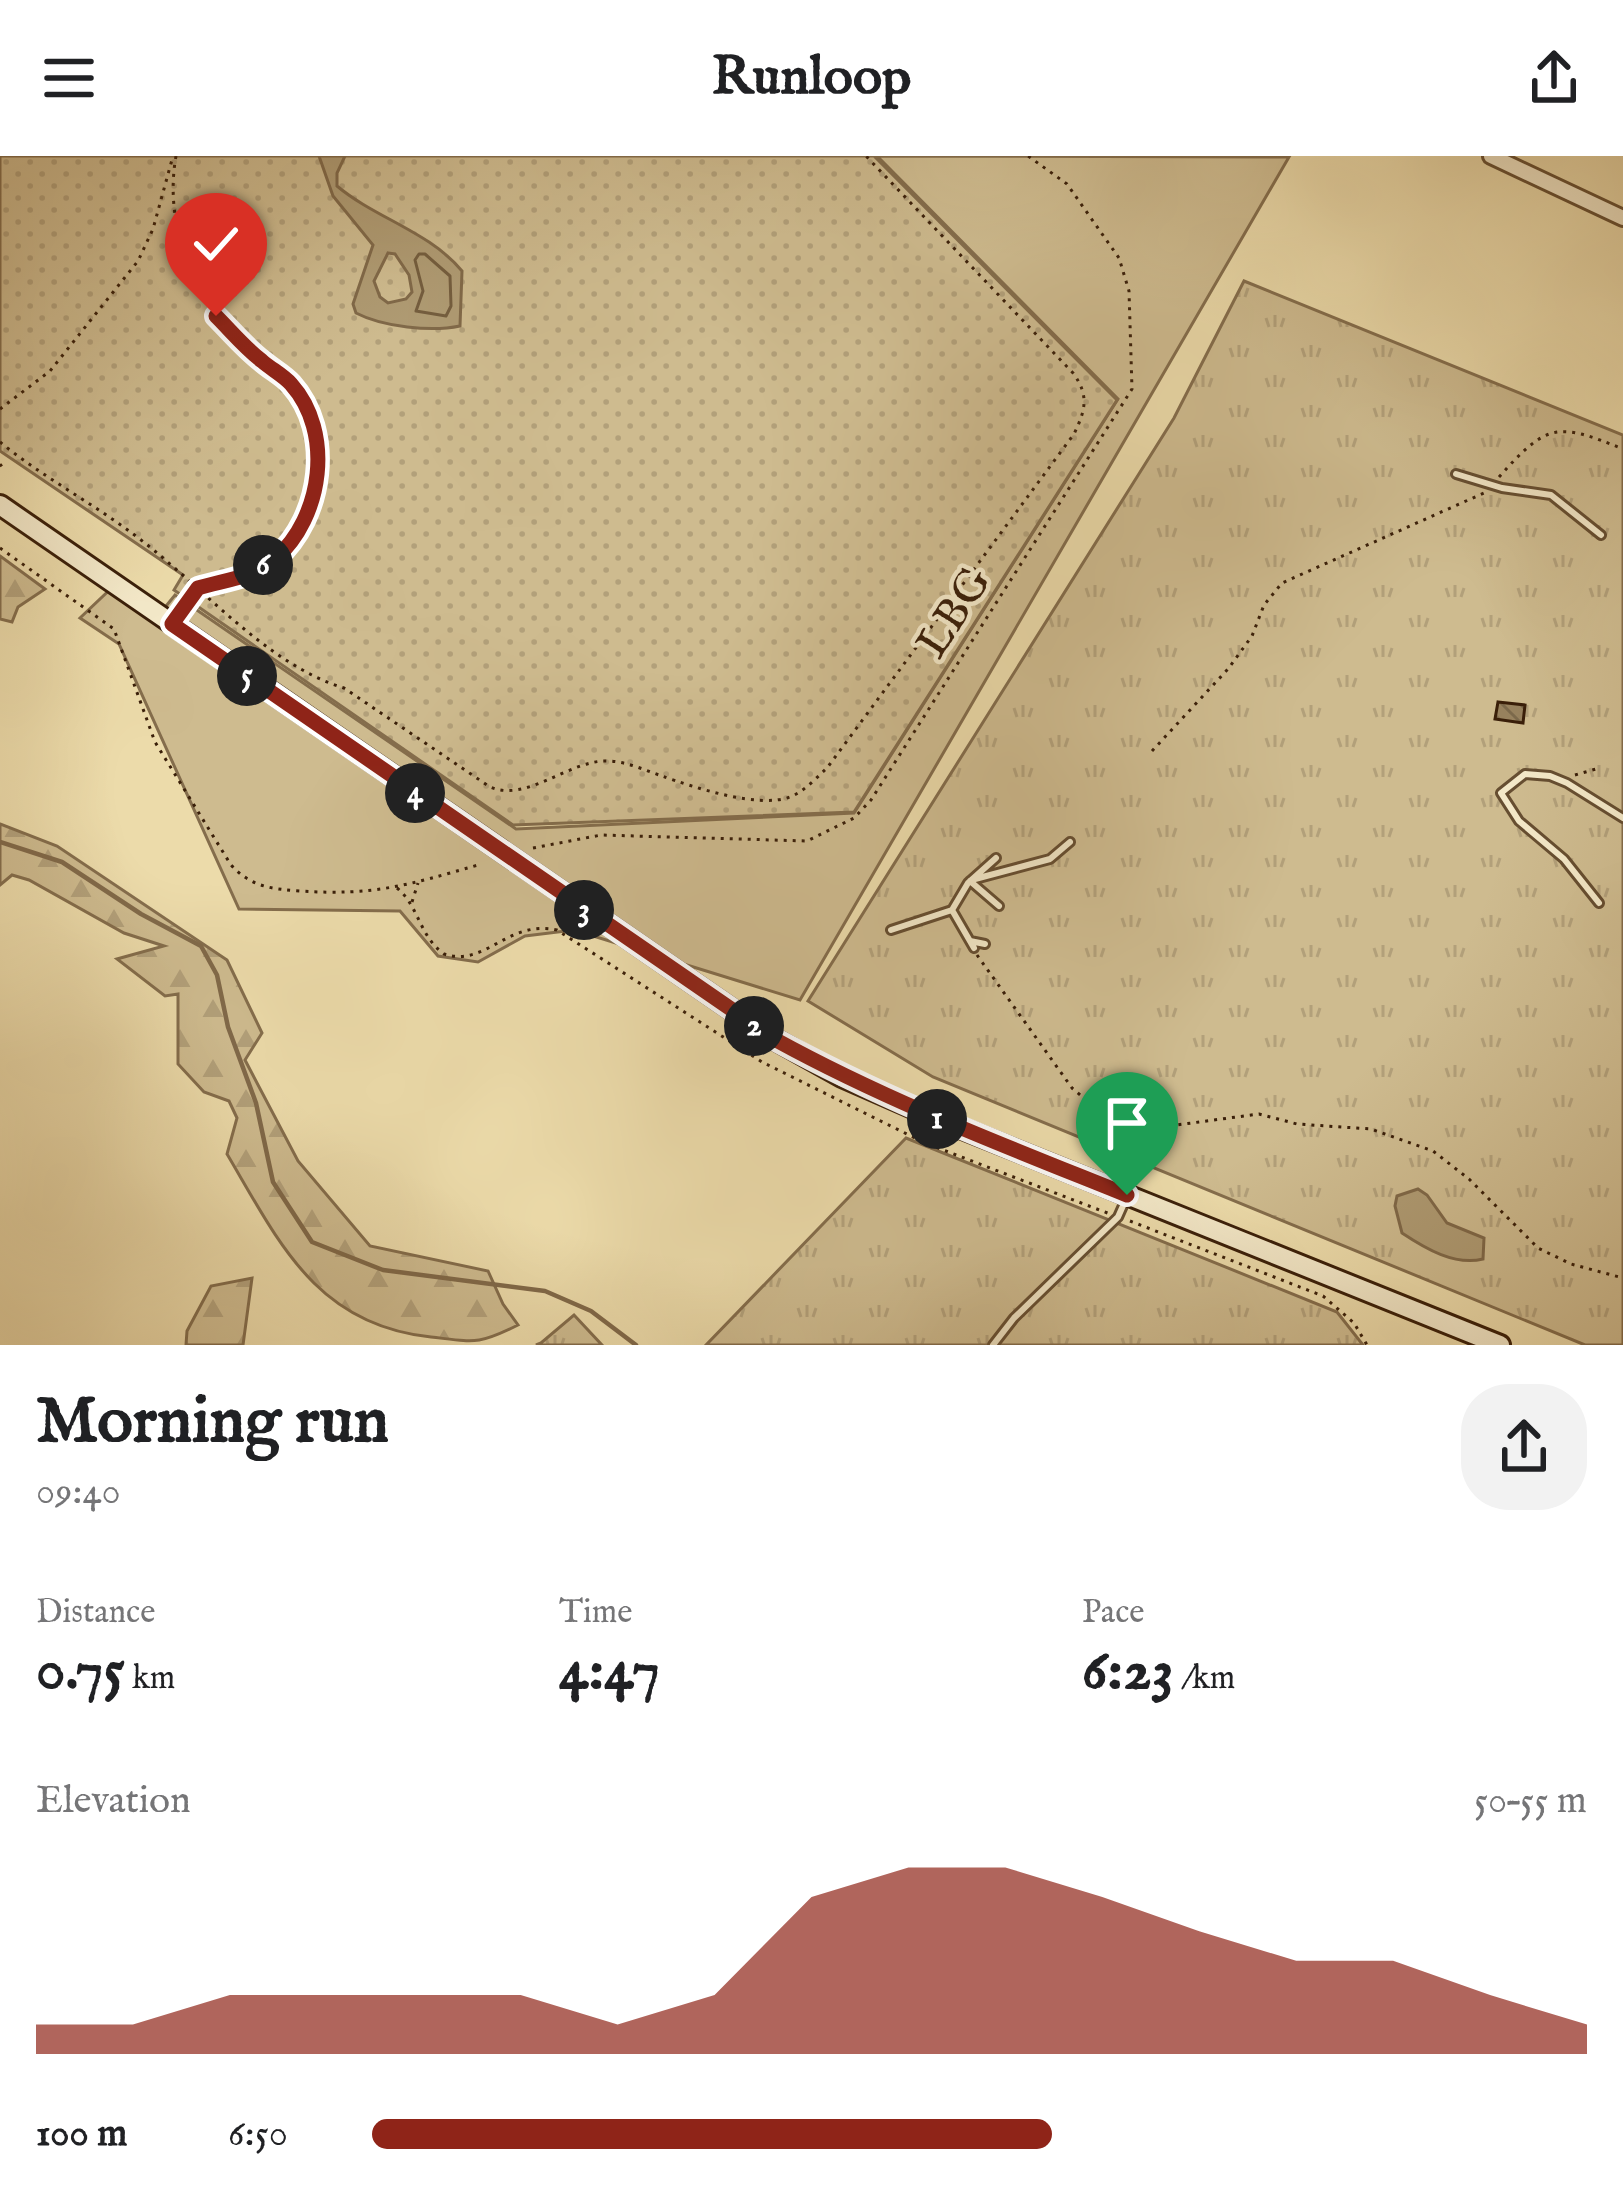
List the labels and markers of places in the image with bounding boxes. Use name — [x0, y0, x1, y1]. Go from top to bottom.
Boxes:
pin — [165, 193, 267, 316]
pin: 6 — [233, 535, 293, 595]
pin: 5 — [217, 646, 277, 706]
pin: 4 — [385, 763, 445, 823]
pin: 3 — [554, 880, 614, 940]
pin: 2 — [724, 996, 784, 1056]
pin — [1076, 1072, 1178, 1195]
pin: 1 — [907, 1089, 967, 1149]

